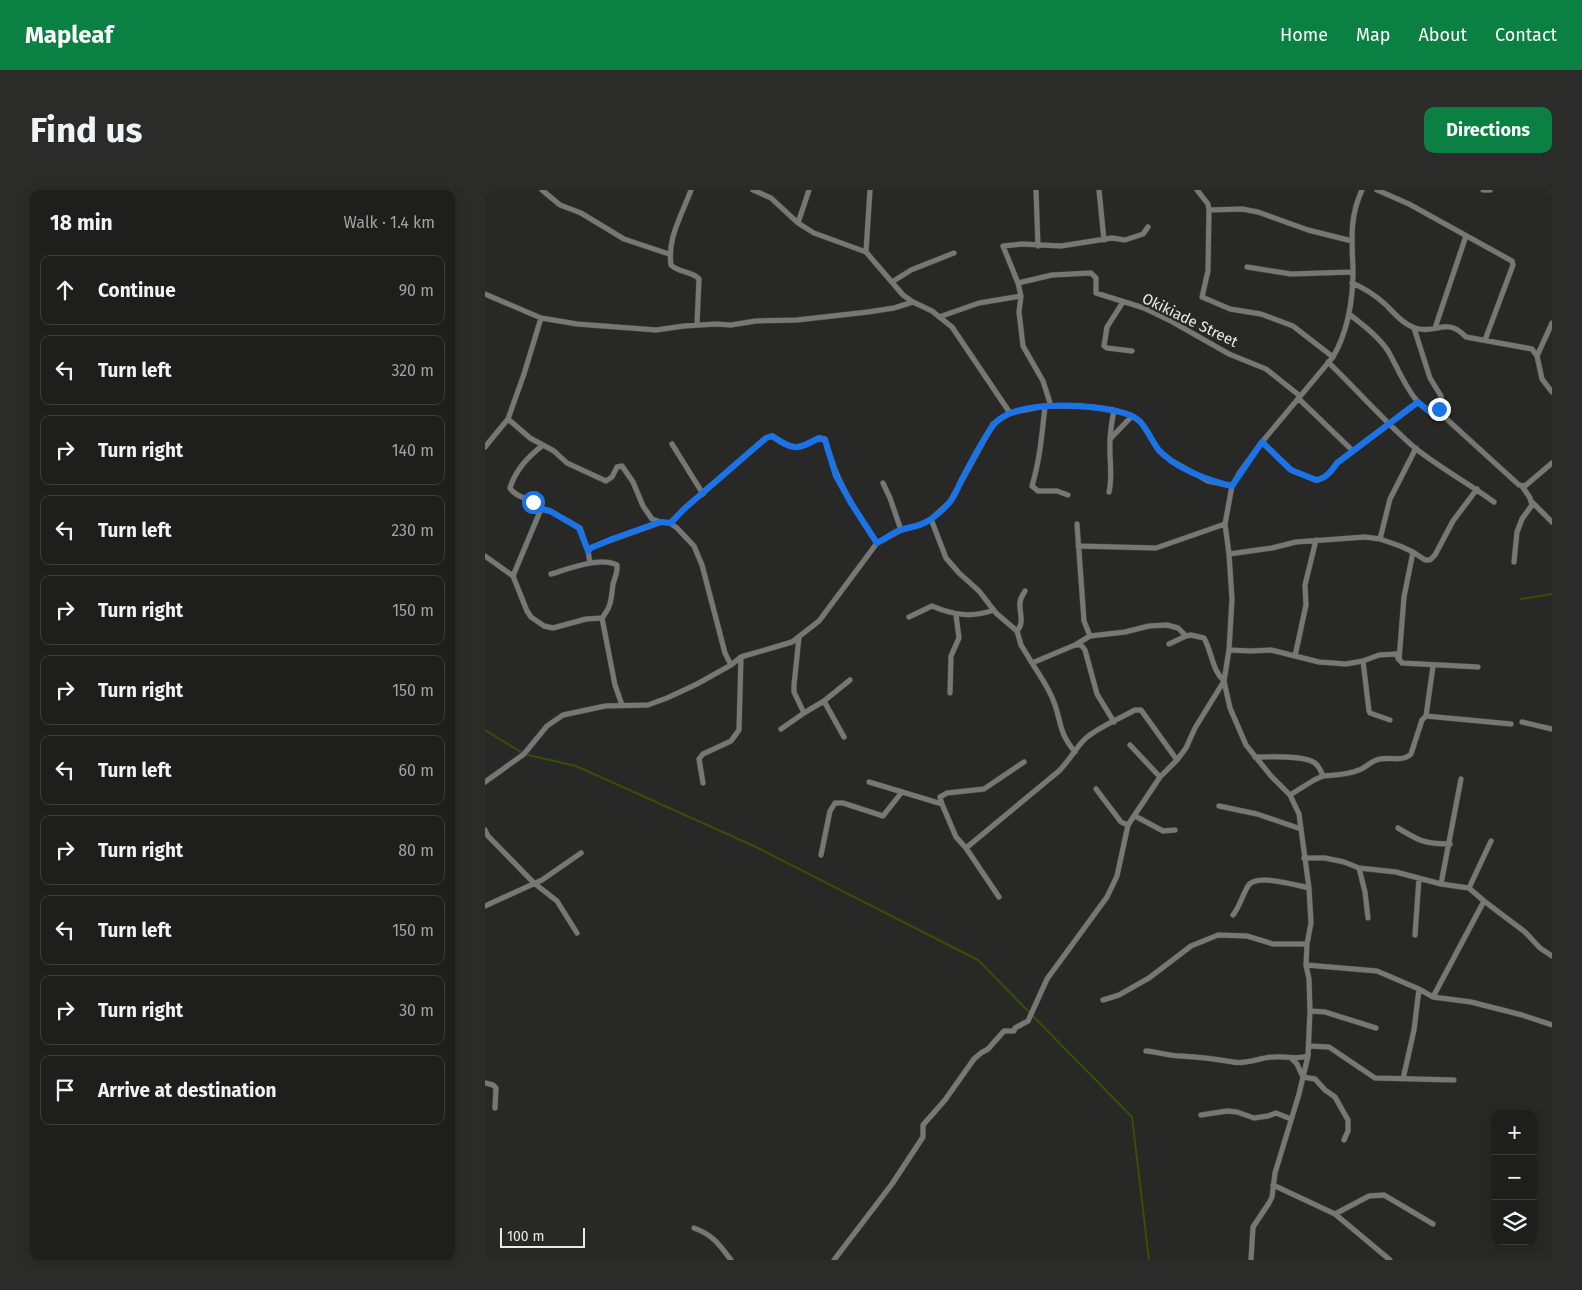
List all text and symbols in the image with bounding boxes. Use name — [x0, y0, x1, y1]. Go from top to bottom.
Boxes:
text: Mapleaf — [25, 21, 113, 49]
text: Home — [1280, 24, 1328, 46]
text: Map — [1356, 24, 1390, 46]
text: About — [1418, 24, 1467, 46]
text: Contact — [1495, 24, 1557, 46]
button: Directions — [1424, 107, 1552, 153]
text: Find us — [30, 109, 142, 151]
text: 18 min — [50, 210, 113, 236]
text: Walk · 1.4 km — [344, 213, 435, 232]
icon: ahead — [51, 276, 79, 304]
text: Continue — [98, 279, 176, 302]
text: 90 m — [399, 281, 434, 300]
street label: Okikiade Street — [1139, 289, 1241, 351]
icon: left — [51, 356, 79, 384]
text: Turn left — [98, 359, 172, 382]
text: 320 m — [391, 361, 434, 380]
route end — [1428, 398, 1451, 421]
icon: right — [51, 436, 79, 464]
text: Turn right — [98, 439, 183, 462]
text: 140 m — [392, 441, 434, 460]
route start — [522, 491, 545, 514]
icon: left — [51, 516, 79, 544]
text: Turn left — [98, 519, 172, 542]
text: 230 m — [391, 521, 434, 540]
icon: right — [51, 596, 79, 624]
text: Turn right — [98, 599, 183, 622]
text: 150 m — [392, 601, 434, 620]
icon: right — [51, 676, 79, 704]
text: Turn right — [98, 679, 183, 702]
text: 150 m — [392, 681, 434, 700]
icon: left — [51, 756, 79, 784]
text: Turn left — [98, 759, 172, 782]
text: 60 m — [399, 761, 434, 780]
icon: right — [51, 836, 79, 864]
text: Turn right — [98, 839, 183, 862]
text: 80 m — [398, 841, 434, 860]
icon: left — [51, 916, 79, 944]
text: Turn left — [98, 919, 172, 942]
text: 150 m — [392, 921, 434, 940]
icon: right — [51, 996, 79, 1024]
text: Turn right — [98, 999, 183, 1022]
text: 30 m — [399, 1001, 434, 1020]
icon: arrive — [51, 1076, 79, 1104]
text: Arrive at destination — [98, 1079, 277, 1102]
map controls — [1492, 1110, 1537, 1245]
button: + — [1492, 1110, 1537, 1155]
button: − — [1492, 1155, 1537, 1200]
button: layers — [1492, 1200, 1537, 1245]
scale bar — [500, 1225, 585, 1248]
text: 100 m — [507, 1228, 544, 1245]

